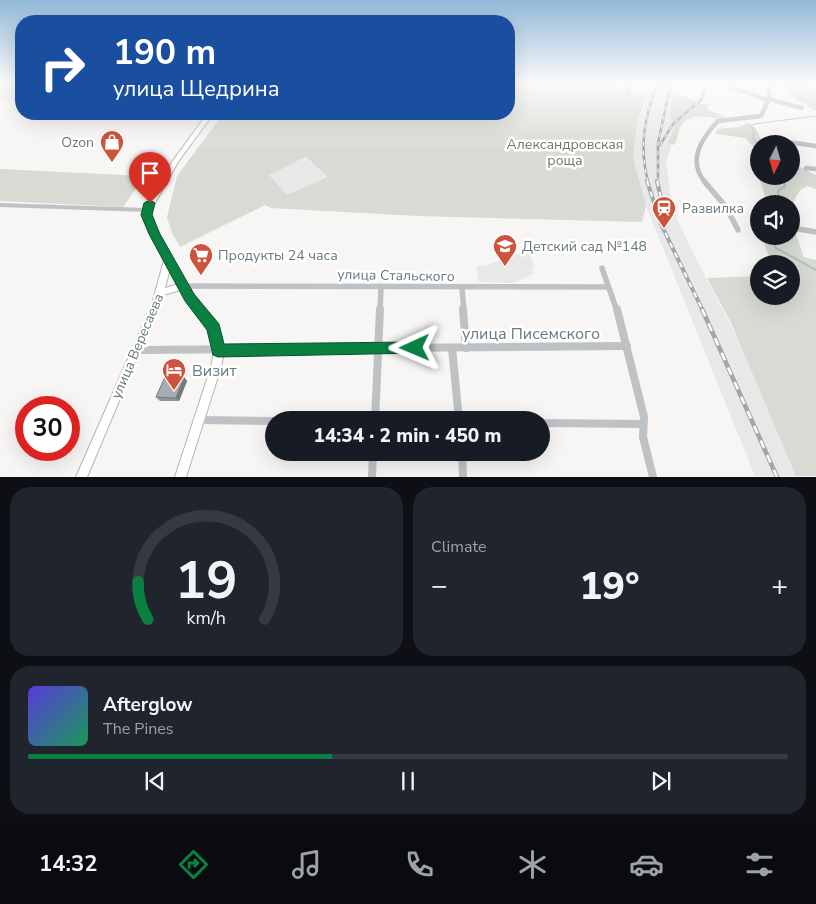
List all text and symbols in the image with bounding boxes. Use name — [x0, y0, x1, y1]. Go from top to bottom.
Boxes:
text: 190 m — [113, 29, 216, 76]
icon: right — [30, 35, 95, 100]
text: улица Щедрина — [113, 74, 280, 104]
shop icon: Ozon — [99, 129, 125, 163]
place label: Ozon — [61, 133, 94, 152]
park label: Александровская роща — [507, 135, 623, 170]
north arrow — [750, 135, 800, 185]
map controls — [750, 135, 800, 305]
pin — [129, 152, 171, 203]
icon: arrive — [136, 159, 164, 187]
station icon: Развилка — [651, 195, 677, 229]
button: sound — [750, 195, 800, 245]
place label: Развилка — [682, 199, 744, 218]
school or university icon: Детский сад №148 — [492, 233, 518, 267]
place label: Детский сад №148 — [522, 237, 647, 256]
supermarket icon: Продукты 24 часа — [188, 242, 214, 276]
place label: Продукты 24 часа — [218, 246, 338, 265]
button: layers — [750, 255, 800, 305]
street label: улица Стальского — [337, 265, 455, 286]
street label: улица Вересаева — [107, 291, 168, 402]
position arrow — [388, 321, 440, 373]
street label: улица Писемского — [462, 323, 600, 345]
hotel icon: Визит — [161, 357, 187, 391]
place label: Визит — [192, 360, 237, 382]
speed limit sign: 30 — [15, 396, 80, 461]
text: 14:34 · 2 min · 450 m — [314, 423, 501, 449]
text: Climate — [431, 536, 486, 558]
text: 19 — [175, 545, 238, 616]
text: 19° — [579, 561, 640, 612]
text: − — [431, 567, 448, 605]
text: + — [771, 567, 788, 605]
text: km/h — [187, 606, 226, 630]
text: Afterglow — [103, 692, 193, 718]
text: The Pines — [103, 718, 173, 740]
icon: previous — [141, 767, 169, 795]
icon: pause — [394, 767, 422, 795]
icon: next — [647, 767, 675, 795]
icon: directions — [176, 847, 211, 882]
icon: music — [289, 847, 324, 882]
icon: phone — [402, 847, 437, 882]
icon: climate — [515, 847, 550, 882]
icon: car — [629, 847, 664, 882]
icon: filters — [742, 847, 777, 882]
text: 14:32 — [39, 849, 97, 879]

